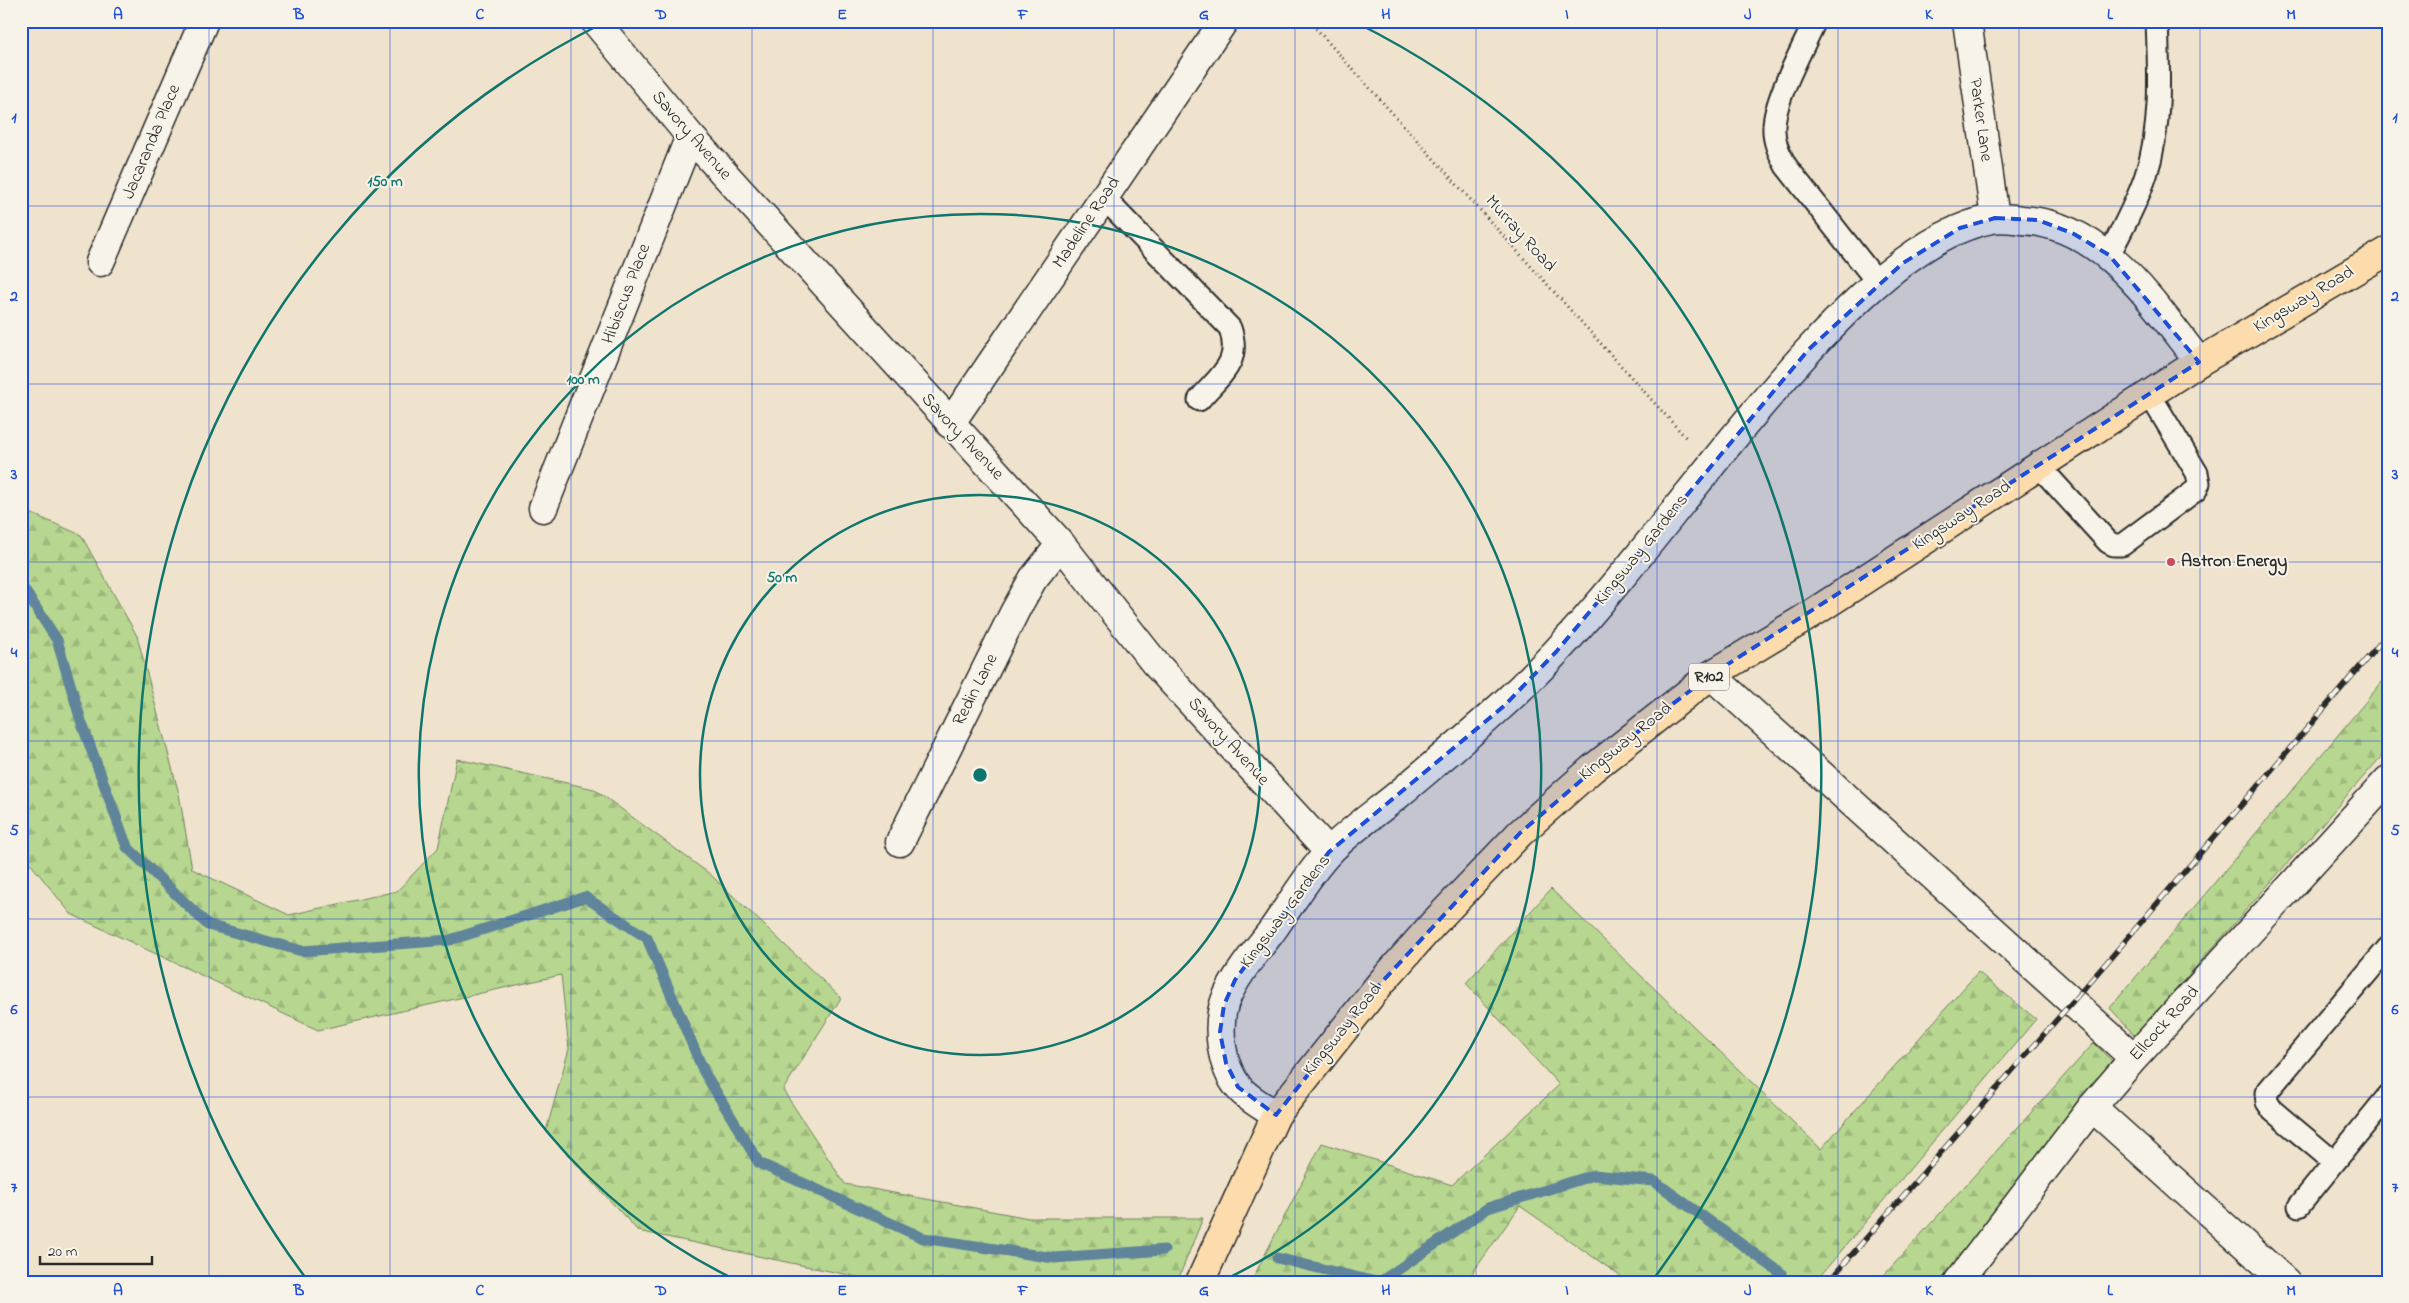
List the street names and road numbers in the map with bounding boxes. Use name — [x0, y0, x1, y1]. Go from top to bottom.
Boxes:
street label: Parker Lane — [1961, 77, 1999, 164]
street label: Jacaranda Place — [116, 80, 188, 204]
street label: Savory Avenue — [645, 85, 738, 187]
street label: Madeline Road — [1047, 172, 1127, 274]
street label: Murray Road — [1478, 190, 1562, 278]
street label: Hibiscus Place — [596, 239, 658, 348]
street label: Kingsway Road — [2249, 260, 2360, 341]
street label: Savory Avenue — [914, 387, 1010, 487]
street label: Kingsway Road — [1907, 474, 2017, 559]
street label: Kingsway Gardens — [1589, 489, 1696, 612]
street label: Redin Lane — [947, 648, 1006, 731]
road number: R102 — [1689, 664, 1729, 690]
street label: Savory Avenue — [1181, 692, 1276, 793]
street label: Kingsway Road — [1574, 696, 1679, 789]
street label: Kingsway Gardens — [1234, 849, 1338, 975]
street label: Kingsway Road — [1297, 978, 1390, 1083]
street label: Ellcock Road — [2124, 980, 2206, 1068]

